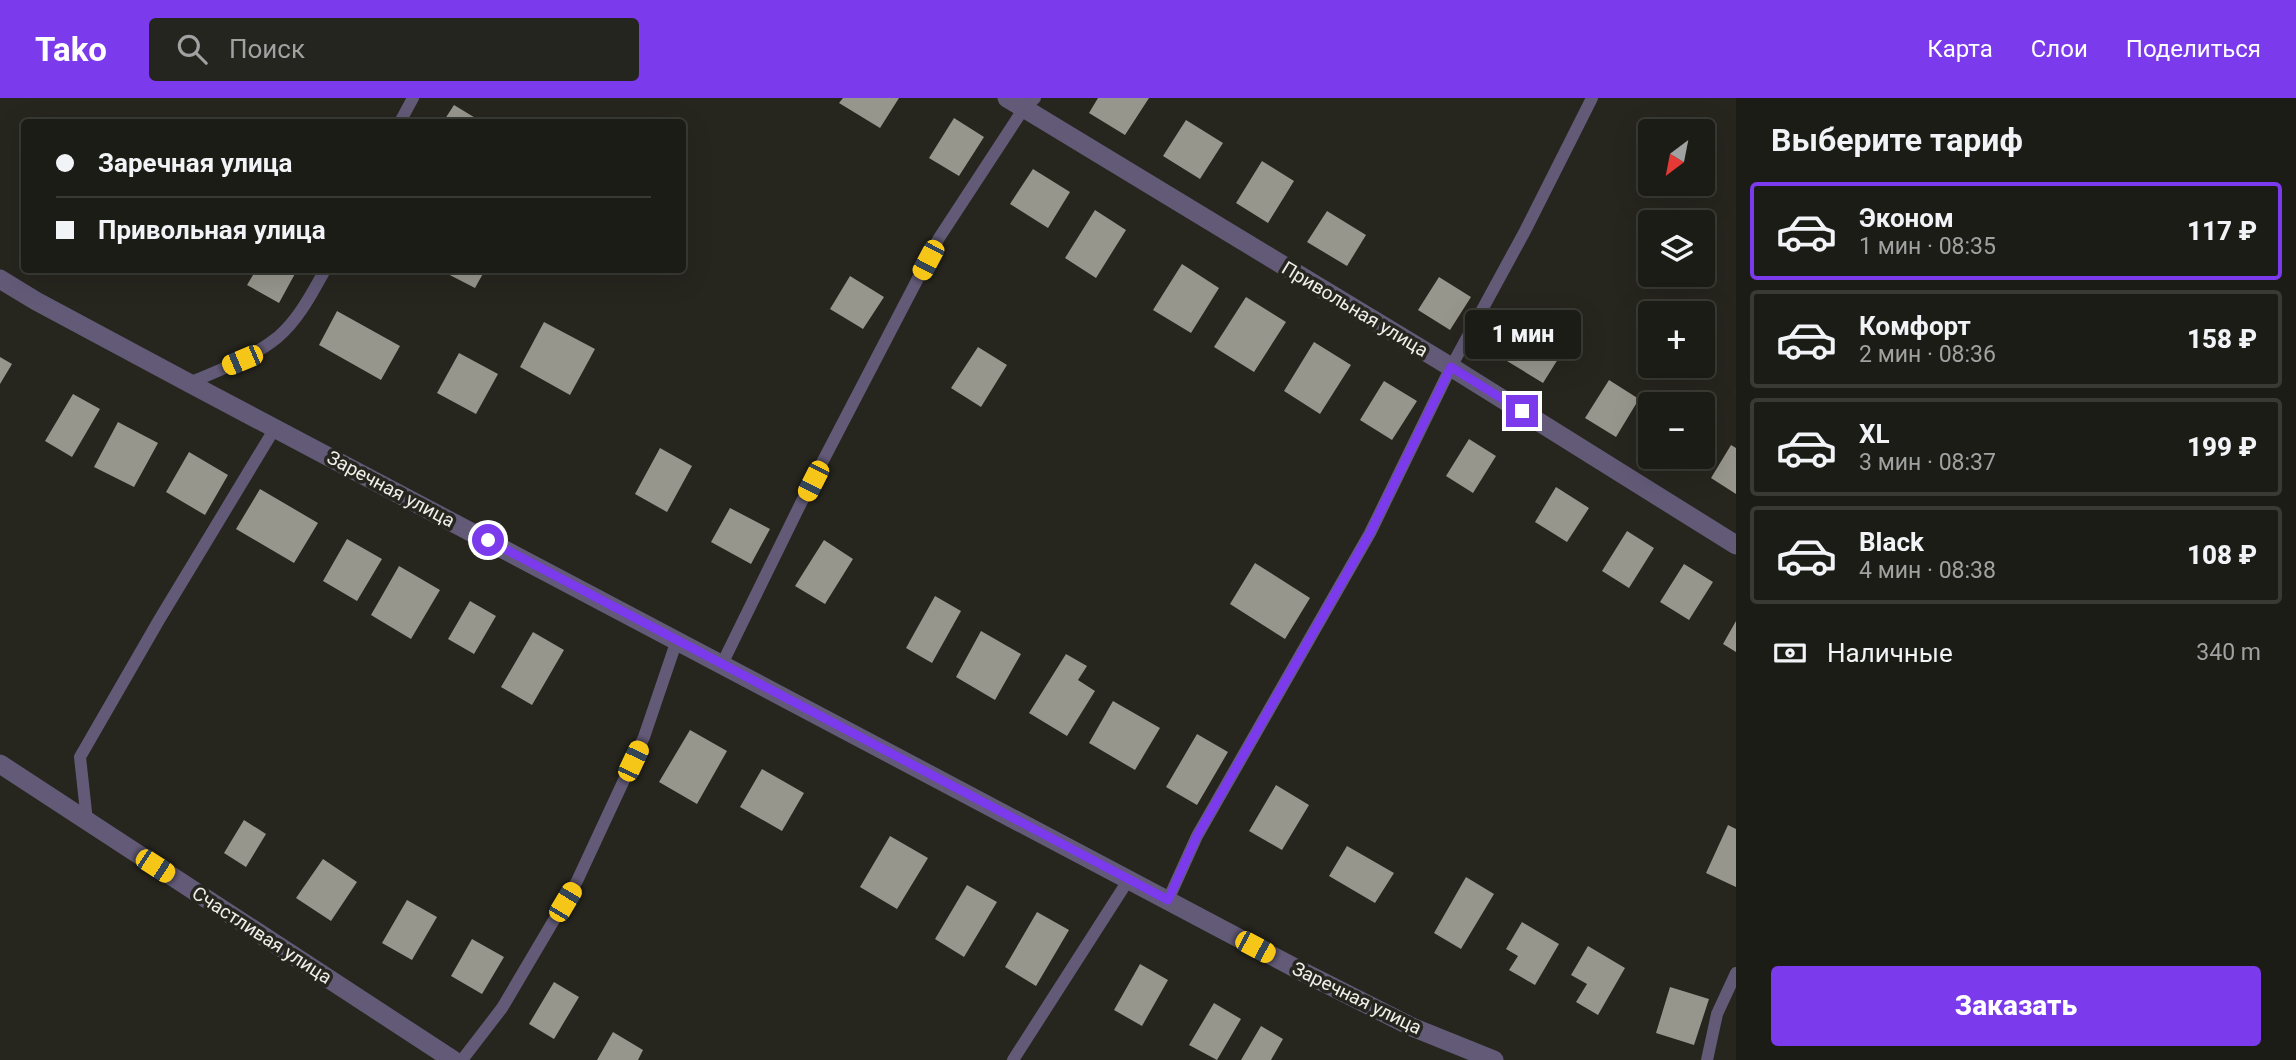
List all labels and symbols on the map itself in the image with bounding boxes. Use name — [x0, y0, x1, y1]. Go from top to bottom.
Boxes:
north arrow — [1638, 119, 1715, 196]
car — [909, 237, 948, 283]
street label: Привольная улица — [1278, 256, 1432, 362]
callout: 1 мин — [1464, 310, 1580, 358]
car — [219, 342, 266, 378]
route end — [1506, 395, 1538, 427]
street label: Заречная улица — [323, 446, 459, 532]
car — [795, 458, 832, 504]
route start — [472, 524, 504, 556]
car — [615, 738, 652, 784]
car — [132, 846, 179, 886]
car — [546, 879, 585, 925]
street label: Счастливая улица — [188, 881, 336, 989]
car — [1232, 928, 1279, 966]
street label: Заречная улица — [1288, 957, 1426, 1039]

